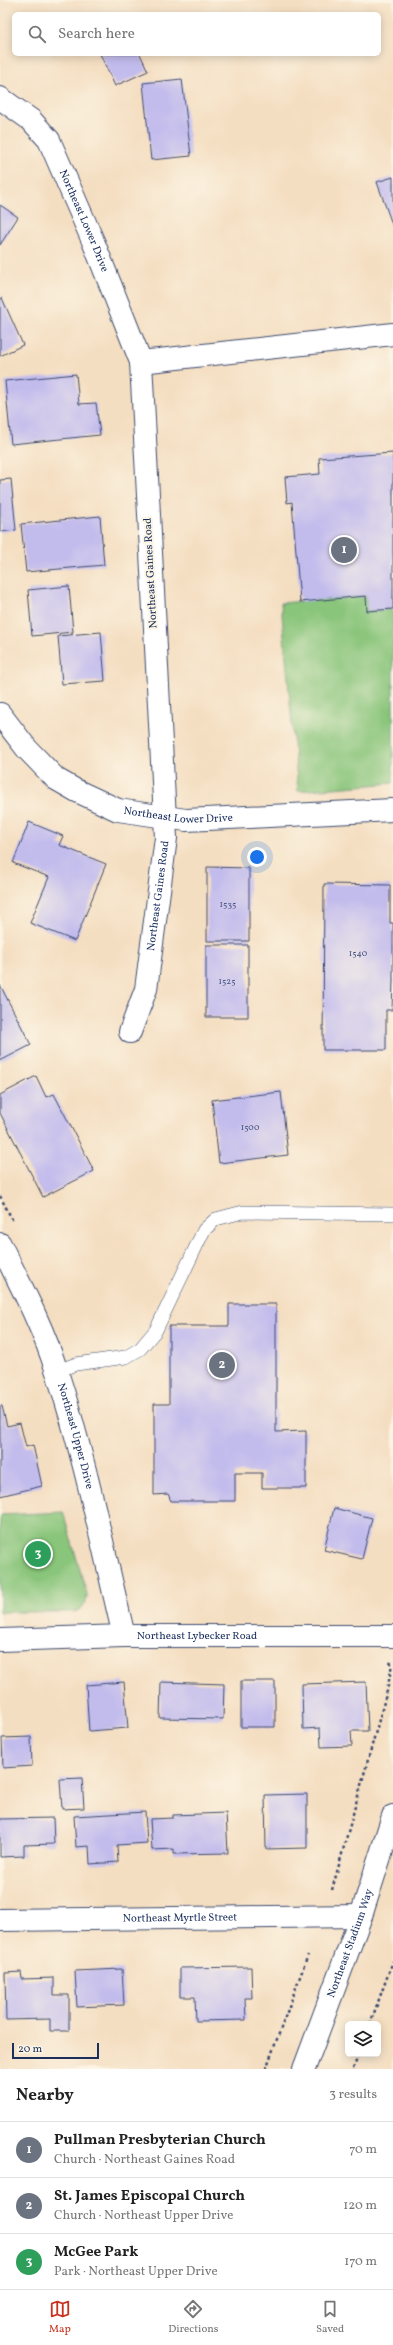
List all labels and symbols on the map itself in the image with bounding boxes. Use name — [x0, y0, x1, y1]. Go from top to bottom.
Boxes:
street label: Northeast Lower Drive — [55, 167, 112, 274]
street label: Northeast Gaines Road — [141, 517, 161, 629]
pin: 1 — [331, 535, 357, 565]
street label: Northeast Lower Drive — [123, 803, 233, 828]
street label: Northeast Gaines Road — [144, 840, 173, 952]
your location — [247, 847, 267, 867]
house number: 1535 — [220, 898, 236, 911]
house number: 1540 — [349, 947, 368, 960]
house number: 1525 — [219, 975, 235, 988]
house number: 1500 — [241, 1121, 260, 1134]
pin: 2 — [209, 1350, 235, 1380]
street label: Northeast Upper Drive — [53, 1381, 97, 1491]
pin: 3 — [25, 1539, 51, 1569]
street label: Northeast Lybecker Road — [137, 1629, 257, 1644]
street label: Northeast Stadium Way — [324, 1887, 377, 2000]
street label: Northeast Myrtle Street — [123, 1910, 237, 1926]
scale bar — [12, 2041, 99, 2060]

